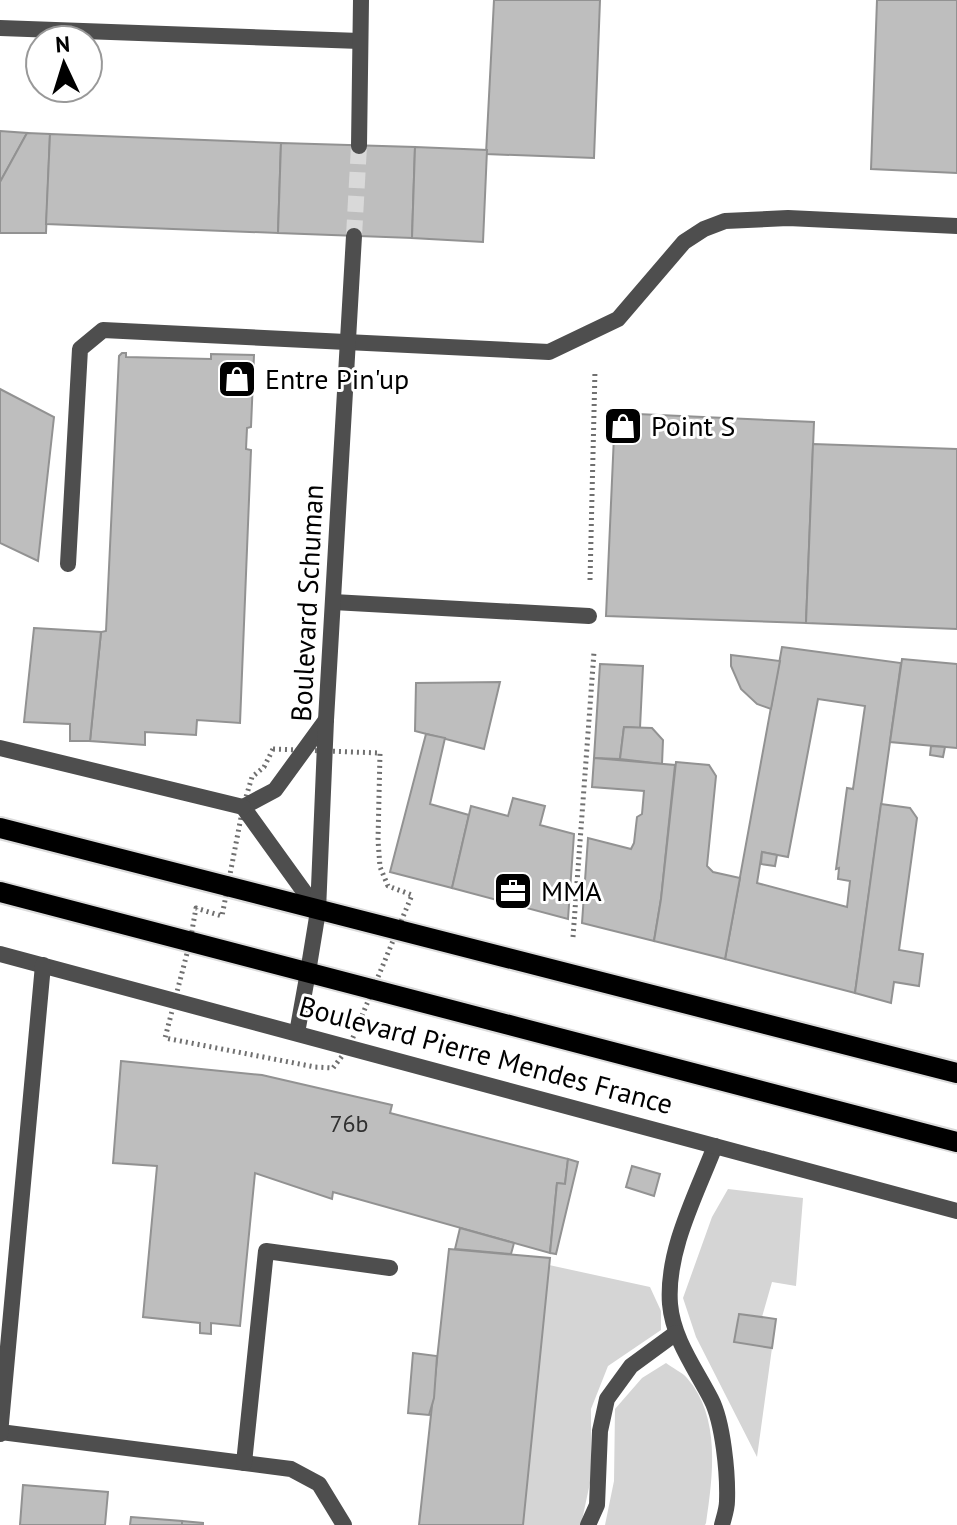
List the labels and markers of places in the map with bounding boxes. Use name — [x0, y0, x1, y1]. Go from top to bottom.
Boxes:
shop icon: Entre Pin'up — [216, 358, 258, 400]
place label: Entre Pin'up — [265, 360, 409, 397]
shop icon: Point S — [602, 405, 644, 447]
place label: Point S — [651, 407, 735, 444]
office icon: MMA — [492, 870, 534, 912]
place label: MMA — [541, 872, 602, 909]

